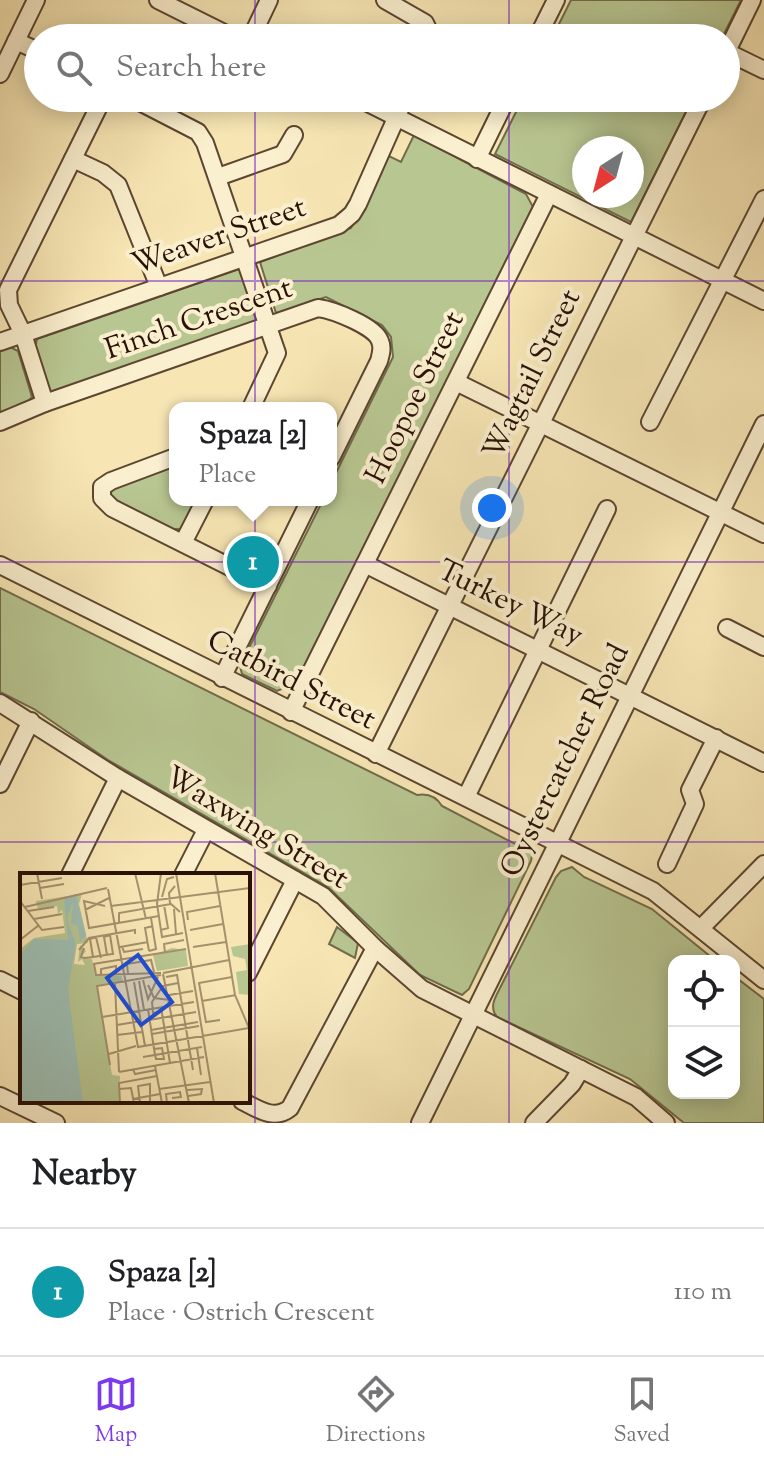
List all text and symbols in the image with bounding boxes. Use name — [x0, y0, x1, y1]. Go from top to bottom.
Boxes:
search box — [24, 24, 740, 112]
icon: search — [52, 46, 96, 90]
text: Search here — [116, 47, 266, 90]
north arrow — [572, 136, 644, 208]
street label: Weaver Street — [126, 187, 312, 287]
street label: Finch Crescent — [100, 268, 298, 372]
street label: Wagtail Street — [473, 283, 593, 467]
street label: Hoopoe Street — [356, 304, 476, 492]
popup — [169, 402, 337, 506]
text: Spaza [2] — [199, 414, 307, 457]
text: Place — [199, 457, 256, 494]
your location — [472, 488, 512, 528]
pin: 1 — [227, 532, 279, 592]
street label: Turkey Way — [430, 550, 590, 658]
street label: Catbird Street — [199, 620, 383, 742]
street label: Oystercatcher Road — [491, 637, 641, 885]
street label: Waxwing Street — [156, 757, 356, 901]
inset map — [20, 873, 250, 1103]
map controls — [668, 955, 740, 1099]
button: locate — [668, 955, 740, 1027]
button: layers — [668, 1027, 740, 1099]
text: Nearby — [32, 1151, 137, 1200]
text: Spaza [2] — [108, 1252, 216, 1295]
text: 1 — [54, 1274, 62, 1311]
text: 110 m — [674, 1274, 732, 1311]
text: Place · Ostrich Crescent — [108, 1295, 374, 1332]
tab: Map — [94, 1372, 138, 1452]
tab: Directions — [326, 1372, 425, 1452]
tab: Saved — [613, 1372, 670, 1452]

